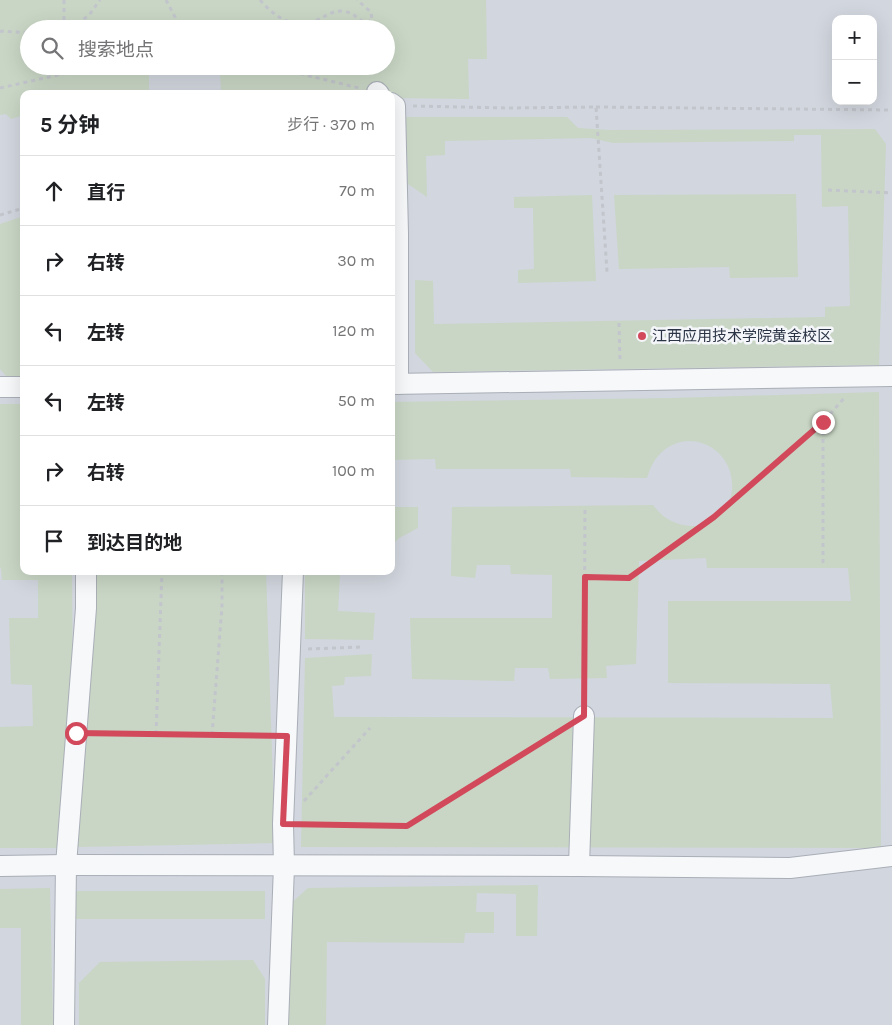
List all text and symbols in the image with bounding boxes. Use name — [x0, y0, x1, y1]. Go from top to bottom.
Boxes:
map controls — [832, 15, 877, 105]
button: + — [832, 15, 877, 60]
search box — [20, 20, 395, 75]
icon: search — [38, 34, 66, 62]
text: 搜索地点 — [78, 39, 154, 61]
button: − — [832, 60, 877, 105]
text: 5 分钟 — [40, 113, 100, 137]
text: 步行 · 370 m — [287, 115, 375, 134]
icon: ahead — [40, 177, 68, 205]
text: 70 m — [339, 181, 375, 200]
text: 直行 — [87, 182, 125, 204]
icon: right — [40, 247, 68, 275]
text: 30 m — [337, 251, 375, 270]
text: 右转 — [87, 252, 125, 274]
icon: left — [40, 317, 68, 345]
text: 120 m — [332, 321, 375, 340]
text: 左转 — [87, 322, 125, 344]
place label: 江西应用技术学院黄金校区 — [652, 327, 832, 345]
marker: 江西应用技术学院黄金校区 — [636, 330, 648, 342]
icon: left — [40, 387, 68, 415]
text: 50 m — [338, 391, 375, 410]
text: 左转 — [87, 392, 125, 414]
route end — [812, 411, 835, 434]
icon: right — [40, 457, 68, 485]
text: 100 m — [332, 461, 375, 480]
text: 右转 — [87, 462, 125, 484]
icon: arrive — [40, 527, 68, 555]
text: 到达目的地 — [87, 532, 182, 554]
route start — [65, 722, 88, 745]

